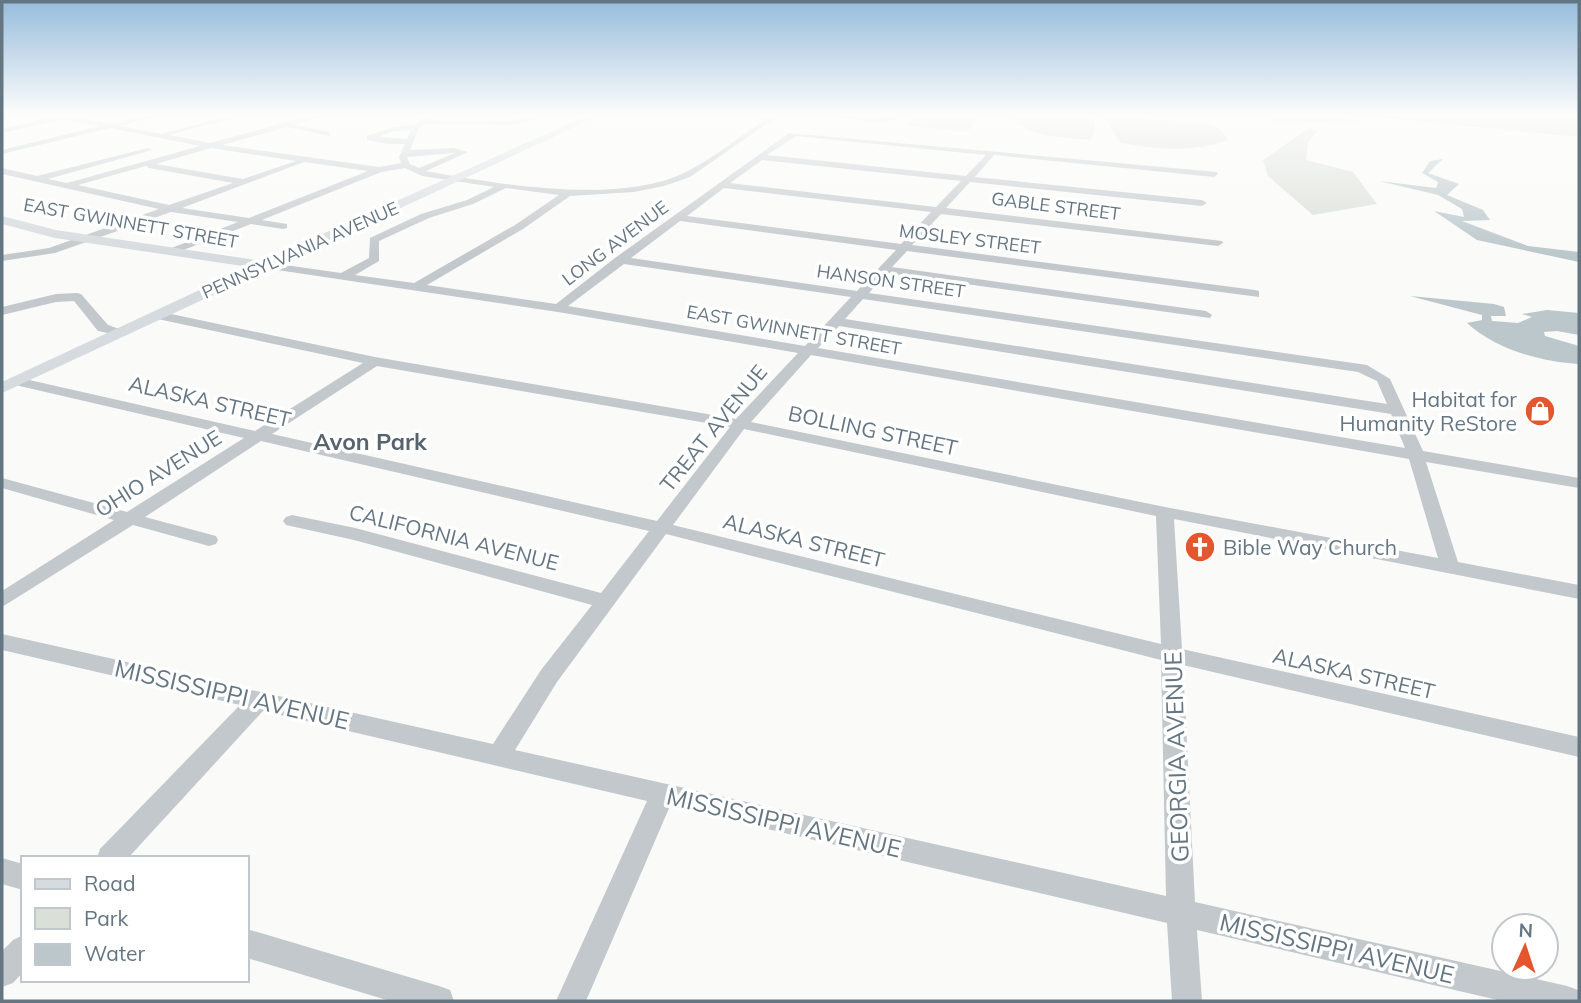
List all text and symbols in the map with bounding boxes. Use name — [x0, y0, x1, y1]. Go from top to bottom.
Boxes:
street label: GABLE STREET — [990, 187, 1122, 225]
street label: EAST GWINNETT STREET — [22, 193, 240, 253]
street label: PENNSYLVANIA AVENUE — [198, 196, 402, 304]
street label: LONG AVENUE — [557, 196, 673, 290]
street label: MOSLEY STREET — [898, 219, 1042, 259]
street label: HANSON STREET — [815, 259, 967, 303]
street label: EAST GWINNETT STREET — [685, 300, 903, 360]
street label: TREAT AVENUE — [654, 359, 772, 497]
street label: ALASKA STREET — [126, 370, 294, 432]
place label: Habitat for Humanity ReStore — [1339, 386, 1517, 436]
shop icon: Habitat for Humanity ReStore — [1523, 394, 1557, 428]
street label: BOLLING STREET — [786, 399, 960, 461]
street label: OHIO AVENUE — [90, 424, 226, 522]
district label: Avon Park — [313, 427, 428, 456]
street label: CALIFORNIA AVENUE — [346, 498, 562, 576]
street label: ALASKA STREET — [721, 507, 888, 573]
church icon: Bible Way Church — [1183, 530, 1217, 564]
place label: Bible Way Church — [1223, 534, 1397, 560]
street label: ALASKA STREET — [1270, 642, 1438, 704]
street label: GEORGIA AVENUE — [1157, 651, 1195, 863]
street label: MISSISSIPPI AVENUE — [112, 652, 352, 736]
street label: MISSISSIPPI AVENUE — [664, 780, 904, 864]
legend — [21, 856, 248, 982]
text: Road — [84, 870, 135, 896]
text: Park — [84, 905, 128, 931]
street label: MISSISSIPPI AVENUE — [1217, 906, 1457, 990]
north arrow — [1490, 912, 1560, 982]
text: N — [1518, 918, 1534, 942]
text: Water — [84, 940, 145, 966]

